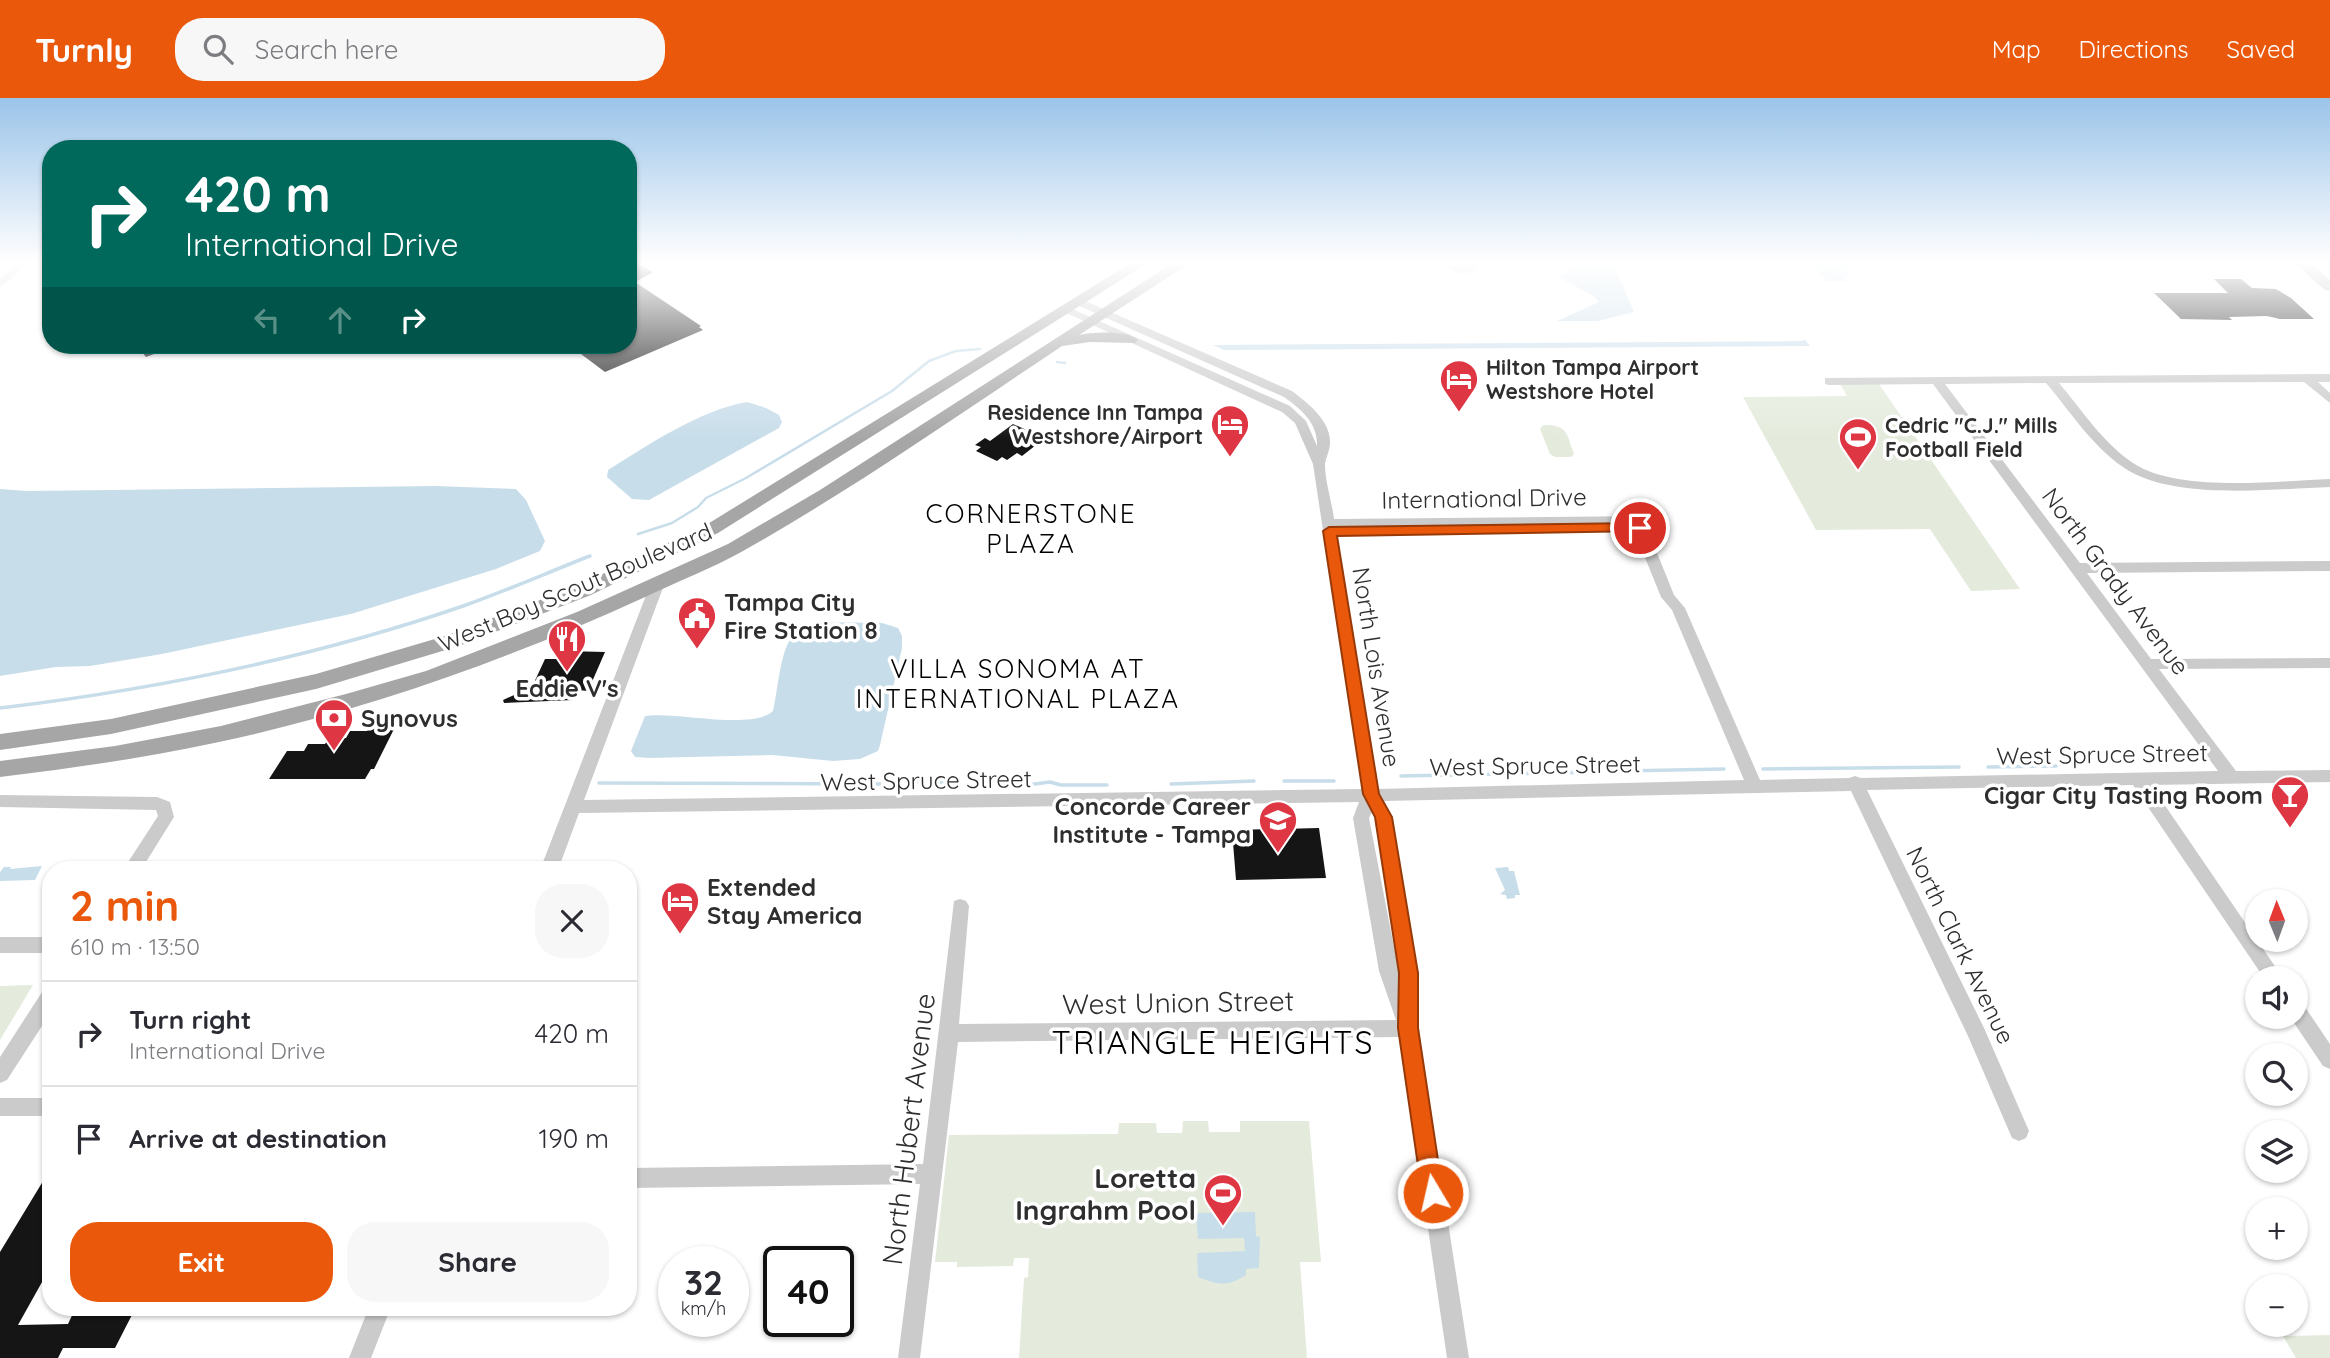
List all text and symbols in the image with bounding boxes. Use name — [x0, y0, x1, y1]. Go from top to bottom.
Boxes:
search box — [175, 18, 665, 81]
text: Turnly — [35, 29, 133, 70]
icon: search — [199, 30, 237, 68]
text: Search here — [255, 33, 398, 66]
text: Map — [1992, 34, 2041, 64]
text: Directions — [2079, 34, 2189, 64]
text: Saved — [2227, 34, 2295, 64]
text: 420 m — [185, 163, 331, 224]
icon: right — [70, 168, 161, 259]
text: International Drive — [185, 224, 459, 264]
icon: left — [248, 301, 286, 339]
icon: ahead — [321, 301, 359, 339]
icon: right — [394, 301, 432, 339]
place label: Hilton Tampa Airport Westshore Hotel — [1486, 354, 1699, 404]
hotel icon: Hilton Tampa Airport Westshore Hotel — [1438, 358, 1480, 413]
place label: Residence Inn Tampa Westshore/Airport — [987, 399, 1203, 449]
hotel icon: Residence Inn Tampa Westshore/Airport — [1209, 403, 1251, 458]
place label: Cedric "C.J." Mills Football Field — [1885, 412, 2057, 462]
sports icon: Cedric "C.J." Mills Football Field — [1837, 416, 1879, 471]
street label: International Drive — [1381, 481, 1587, 515]
street label: North Grady Avenue — [2036, 482, 2196, 680]
district label: CORNERSTONE PLAZA — [926, 497, 1136, 560]
pin — [1610, 498, 1670, 558]
icon: arrive — [1621, 509, 1659, 547]
street label: West Boy Scout Boulevard — [434, 516, 716, 658]
street label: North Lois Avenue — [1346, 565, 1408, 769]
place label: Tampa City Fire Station 8 — [724, 587, 878, 645]
public building icon: Tampa City Fire Station 8 — [676, 595, 718, 650]
restaurant icon: Eddie V's — [546, 618, 588, 673]
district label: VILLA SONOMA AT INTERNATIONAL PLAZA — [856, 652, 1180, 715]
place label: Eddie V's — [515, 673, 619, 703]
bank icon: Synovus — [313, 697, 355, 752]
place label: Synovus — [361, 703, 458, 733]
street label: West Spruce Street — [1996, 737, 2208, 771]
street label: West Spruce Street — [1429, 748, 1641, 782]
street label: West Spruce Street — [820, 763, 1032, 797]
bar icon: Cigar City Tasting Room — [2269, 774, 2311, 829]
place label: Cigar City Tasting Room — [1984, 780, 2263, 810]
place label: Concorde Career Institute - Tampa — [1052, 791, 1251, 849]
school or university icon: Concorde Career Institute - Tampa — [1257, 799, 1299, 854]
street label: North Clark Avenue — [1900, 841, 2022, 1049]
place label: Extended Stay America — [707, 872, 862, 930]
text: 2 min — [70, 879, 179, 932]
hotel icon: Extended Stay America — [659, 880, 701, 935]
button: close — [535, 884, 609, 958]
north arrow — [2245, 889, 2308, 952]
map controls — [2245, 889, 2308, 1337]
text: 610 m · 13:50 — [70, 932, 200, 961]
button: sound — [2245, 966, 2308, 1029]
street label: West Union Street — [1062, 982, 1294, 1022]
street label: North Hubert Avenue — [874, 991, 942, 1267]
text: Turn right — [129, 1003, 251, 1036]
icon: right — [70, 1015, 108, 1053]
text: 420 m — [535, 1017, 609, 1050]
district label: TRIANGLE HEIGHTS — [1052, 1022, 1374, 1062]
text: International Drive — [129, 1036, 326, 1065]
button: search — [2245, 1043, 2308, 1106]
icon: arrive — [70, 1120, 108, 1158]
button: layers — [2245, 1120, 2308, 1183]
text: Arrive at destination — [129, 1122, 387, 1155]
text: 190 m — [539, 1122, 609, 1155]
position arrow — [1396, 1156, 1470, 1230]
place label: Loretta Ingrahm Pool — [1015, 1160, 1196, 1227]
sports icon: Loretta Ingrahm Pool — [1202, 1172, 1244, 1227]
button: + — [2245, 1197, 2308, 1260]
button: Exit — [70, 1222, 333, 1302]
button: Share — [347, 1222, 609, 1302]
speed limit sign: 40 — [763, 1246, 854, 1337]
text: 32 — [684, 1260, 723, 1304]
button: − — [2245, 1274, 2308, 1337]
text: km/h — [681, 1297, 726, 1320]

